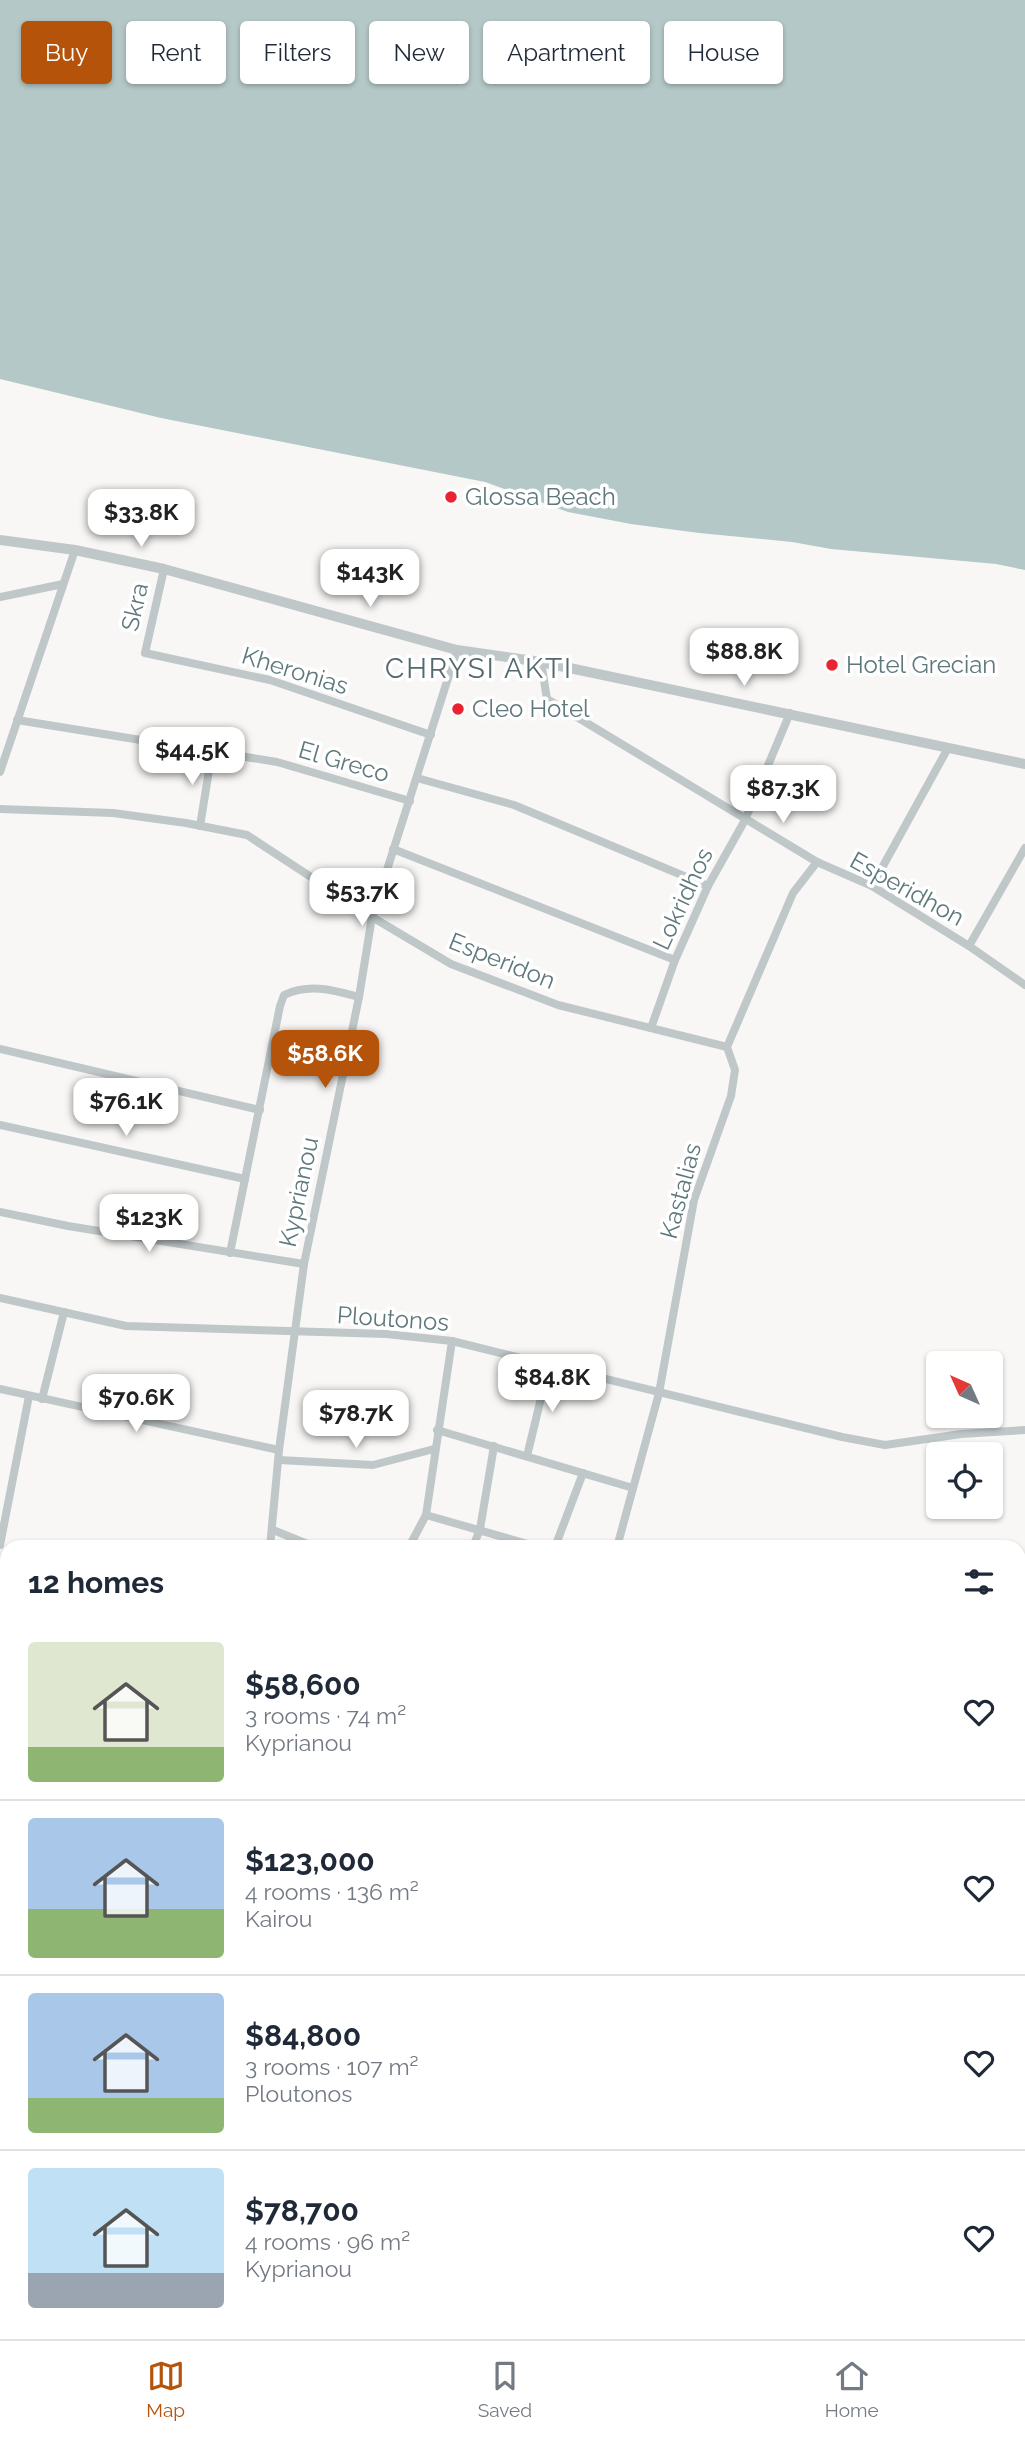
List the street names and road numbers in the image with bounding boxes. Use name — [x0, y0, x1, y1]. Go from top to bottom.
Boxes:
street label: Skra — [115, 580, 154, 634]
street label: Kheronias — [238, 641, 352, 700]
street label: El Greco — [295, 735, 393, 788]
street label: Lokridhos — [646, 843, 719, 954]
street label: Esperidhon — [845, 845, 969, 932]
street label: Esperidon — [445, 926, 560, 995]
street label: Kyprianou — [273, 1134, 324, 1250]
street label: Kastalias — [654, 1140, 707, 1242]
street label: Ploutonos — [336, 1300, 450, 1337]

